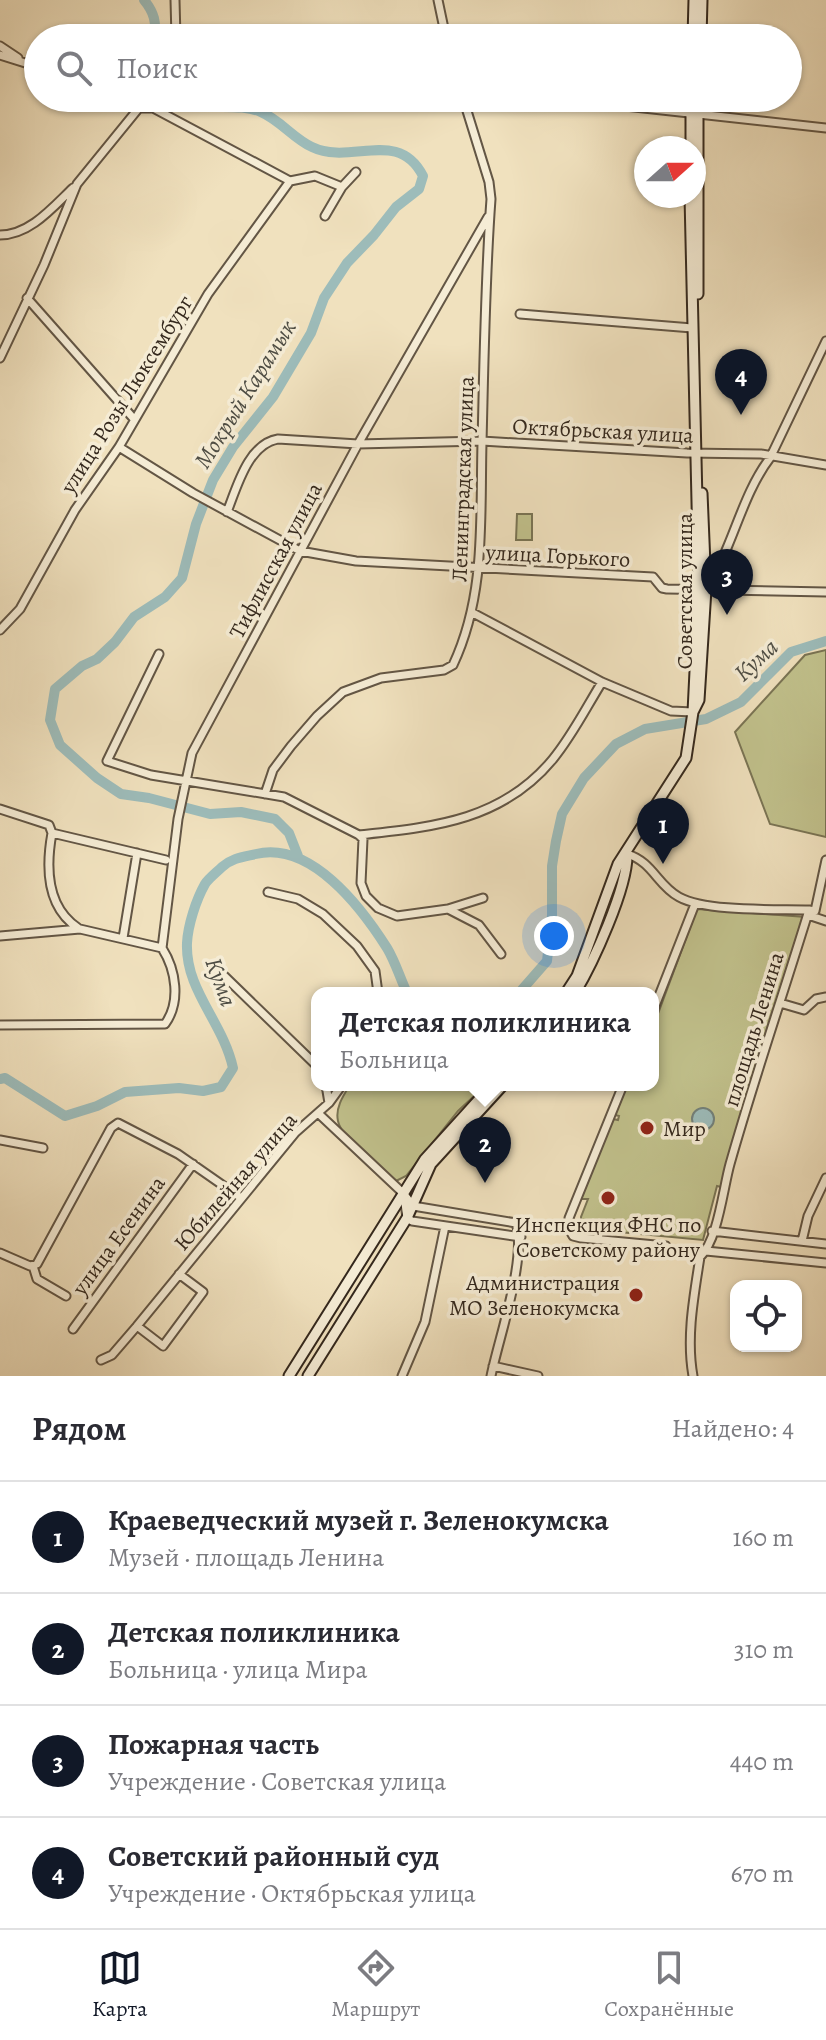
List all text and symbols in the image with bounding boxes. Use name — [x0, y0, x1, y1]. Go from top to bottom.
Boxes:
search box — [24, 24, 802, 112]
icon: search — [52, 46, 96, 90]
text: Поиск — [116, 48, 198, 88]
north arrow — [634, 136, 706, 208]
street label: улица Розы Люксембург — [53, 290, 200, 500]
water label: Мокрый Карамык — [187, 313, 304, 474]
pin: 4 — [715, 349, 767, 415]
street label: Ленинградская улица — [444, 375, 482, 582]
street label: Октябрьская улица — [511, 411, 695, 451]
street label: Тифлисская улица — [222, 477, 330, 644]
street label: Советская улица — [670, 512, 700, 669]
street label: улица Горького — [484, 537, 631, 575]
pin: 3 — [701, 549, 753, 615]
water label: Кума — [727, 631, 785, 689]
pin: 1 — [637, 798, 689, 864]
your location — [534, 916, 574, 956]
street label: площадь Ленина — [716, 948, 792, 1110]
water label: Кума — [197, 953, 245, 1011]
popup — [311, 987, 659, 1091]
text: Детская поликлиника — [339, 1002, 631, 1042]
text: Больница — [339, 1042, 449, 1077]
street label: Юбилейная улица — [167, 1105, 305, 1257]
place label: Мир — [663, 1114, 706, 1144]
pin: 2 — [459, 1117, 511, 1183]
marker: Мир — [638, 1119, 656, 1137]
street label: улица Есенина — [65, 1169, 173, 1302]
marker: Инспекция ФНС по Советскому району — [599, 1189, 617, 1207]
place label: Инспекция ФНС по Советскому району — [515, 1210, 701, 1265]
place label: Администрация МО Зеленокумска — [449, 1268, 621, 1323]
map controls — [730, 1280, 802, 1352]
button: locate — [730, 1280, 802, 1352]
marker: Администрация МО Зеленокумска — [627, 1286, 645, 1304]
text: Рядом — [32, 1405, 126, 1452]
text: Найдено: 4 — [672, 1411, 794, 1446]
text: Краеведческий музей г. Зеленокумска — [108, 1500, 609, 1540]
text: 1 — [53, 1520, 63, 1555]
text: 160 m — [732, 1520, 794, 1555]
text: Музей · площадь Ленина — [108, 1540, 384, 1575]
text: Детская поликлиника — [108, 1612, 400, 1652]
text: 2 — [52, 1632, 64, 1667]
text: 310 m — [734, 1632, 794, 1667]
text: Больница · улица Мира — [108, 1652, 367, 1687]
text: Пожарная часть — [108, 1724, 319, 1764]
text: 3 — [52, 1744, 64, 1779]
text: 440 m — [730, 1744, 794, 1779]
text: Учреждение · Советская улица — [108, 1764, 446, 1799]
text: Советский районный суд — [108, 1836, 439, 1876]
text: 4 — [52, 1856, 64, 1891]
text: 670 m — [730, 1856, 794, 1891]
text: Учреждение · Октябрьская улица — [108, 1876, 476, 1911]
tab: Карта — [92, 1946, 147, 2024]
tab: Маршрут — [331, 1946, 420, 2024]
tab: Сохранённые — [604, 1946, 734, 2024]

